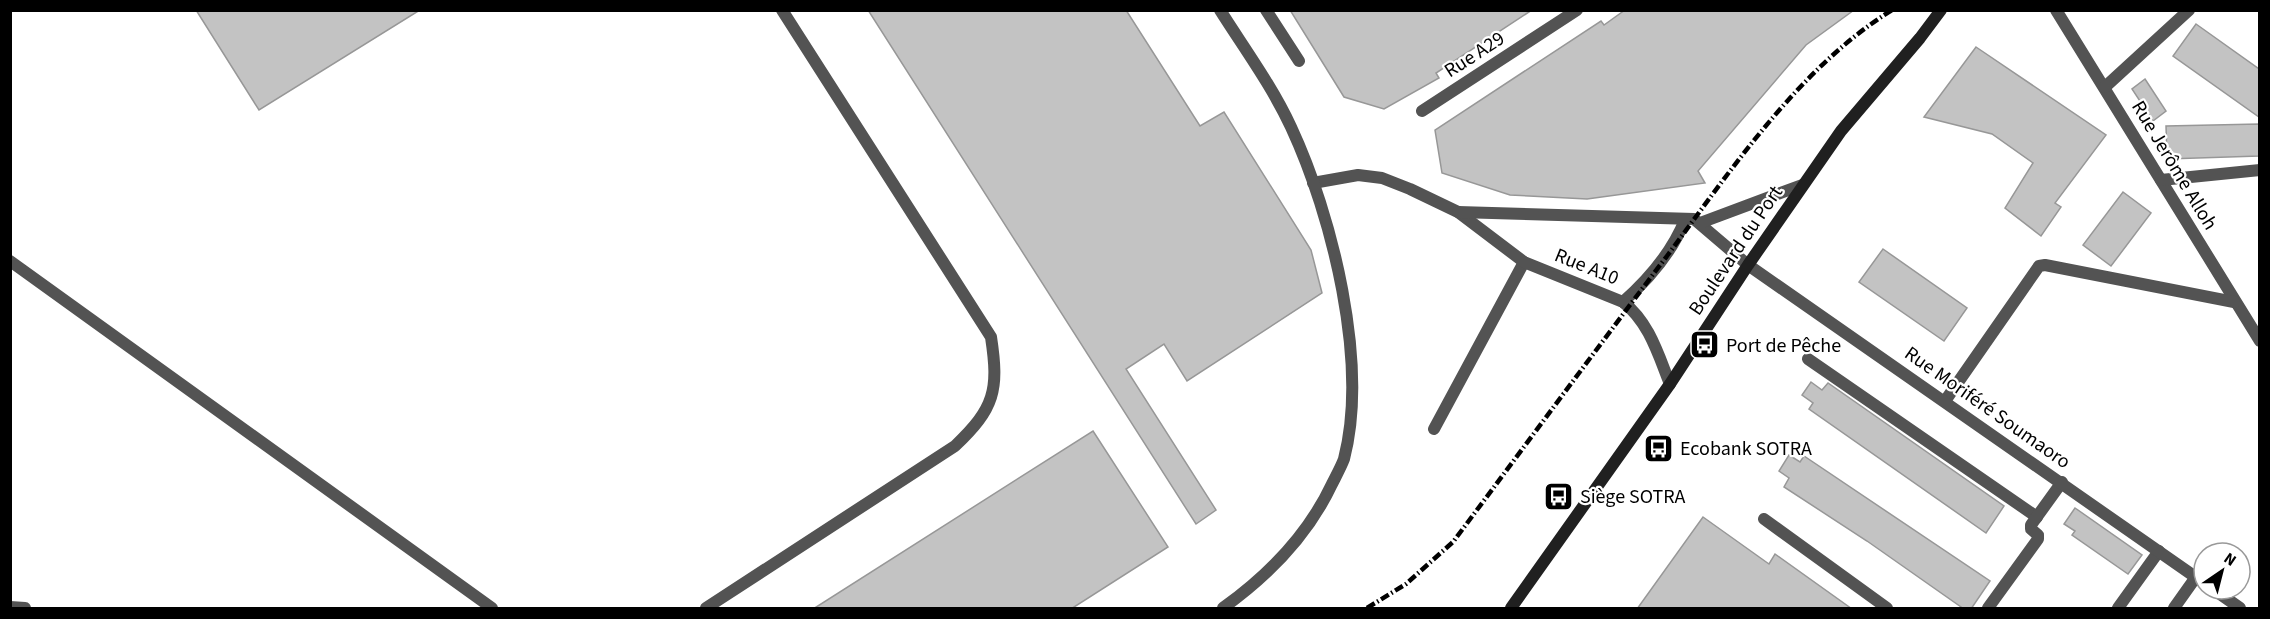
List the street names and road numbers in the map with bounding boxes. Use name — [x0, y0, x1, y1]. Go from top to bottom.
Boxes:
street label: Rue A29 — [1439, 25, 1510, 85]
street label: Rue Jerôme Alloh — [2124, 95, 2224, 236]
street label: Boulevard du Port — [1682, 180, 1790, 321]
street label: Rue A10 — [1550, 241, 1623, 292]
street label: Rue Moriféré Soumaoro — [1899, 340, 2076, 476]

